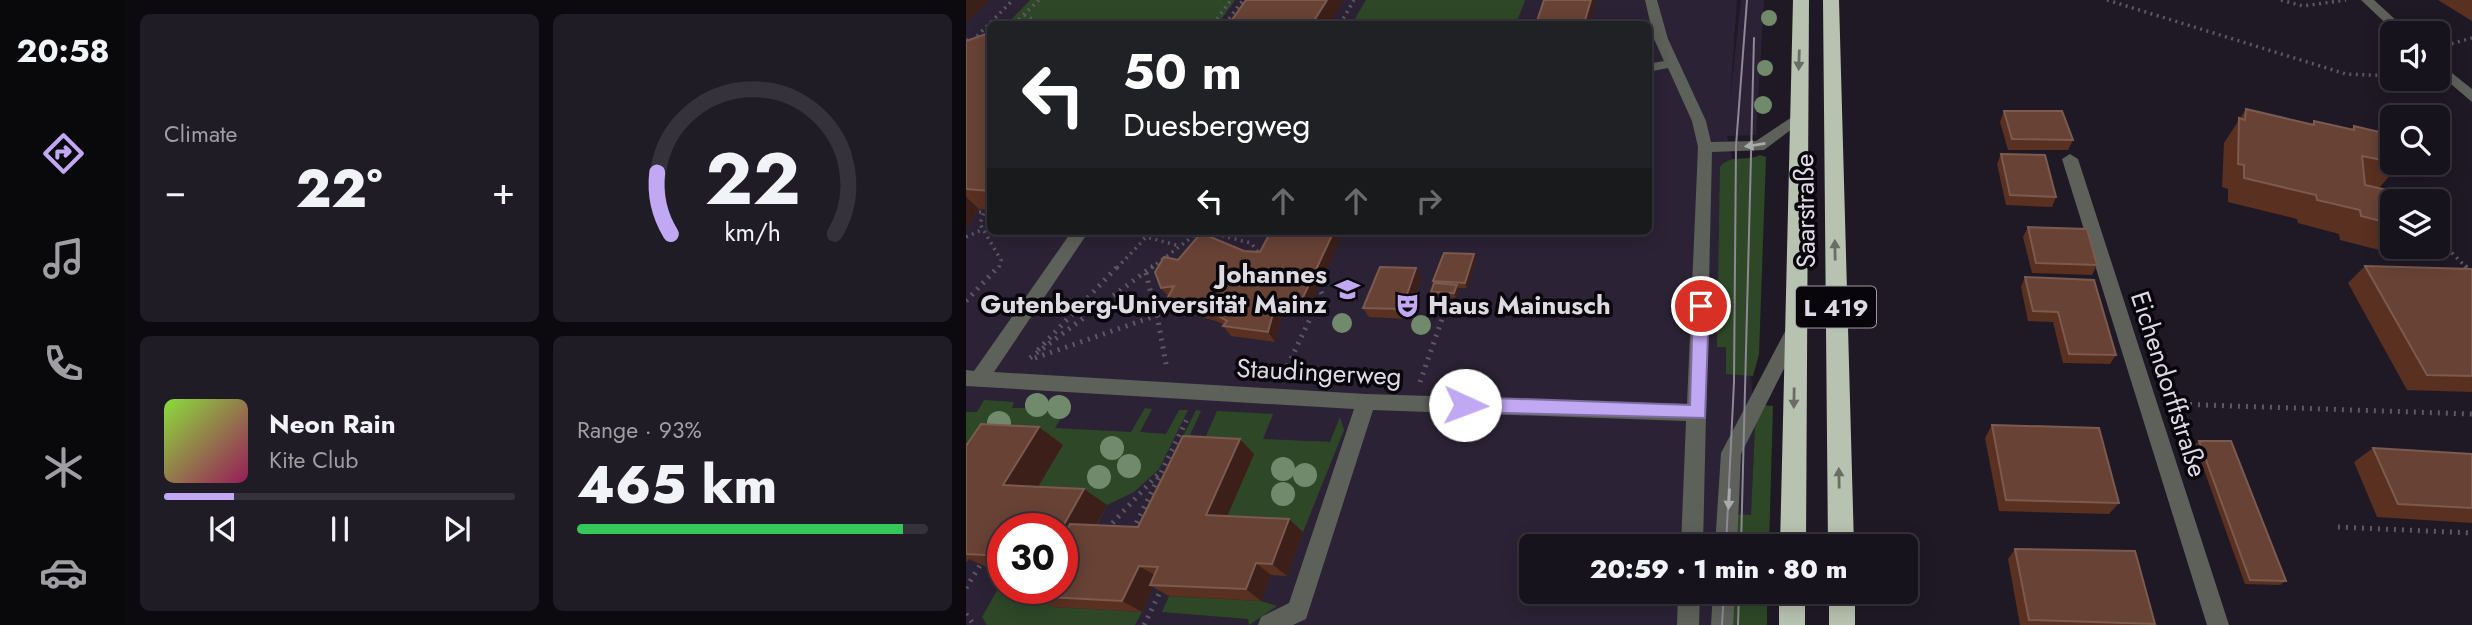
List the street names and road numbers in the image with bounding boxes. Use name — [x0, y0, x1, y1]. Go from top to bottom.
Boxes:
street label: Saarstraße — [1785, 153, 1825, 269]
road number: L 419 — [1796, 286, 1876, 328]
street label: Eichendorffstraße — [2121, 286, 2217, 482]
street label: Staudingerweg — [1235, 349, 1403, 395]

